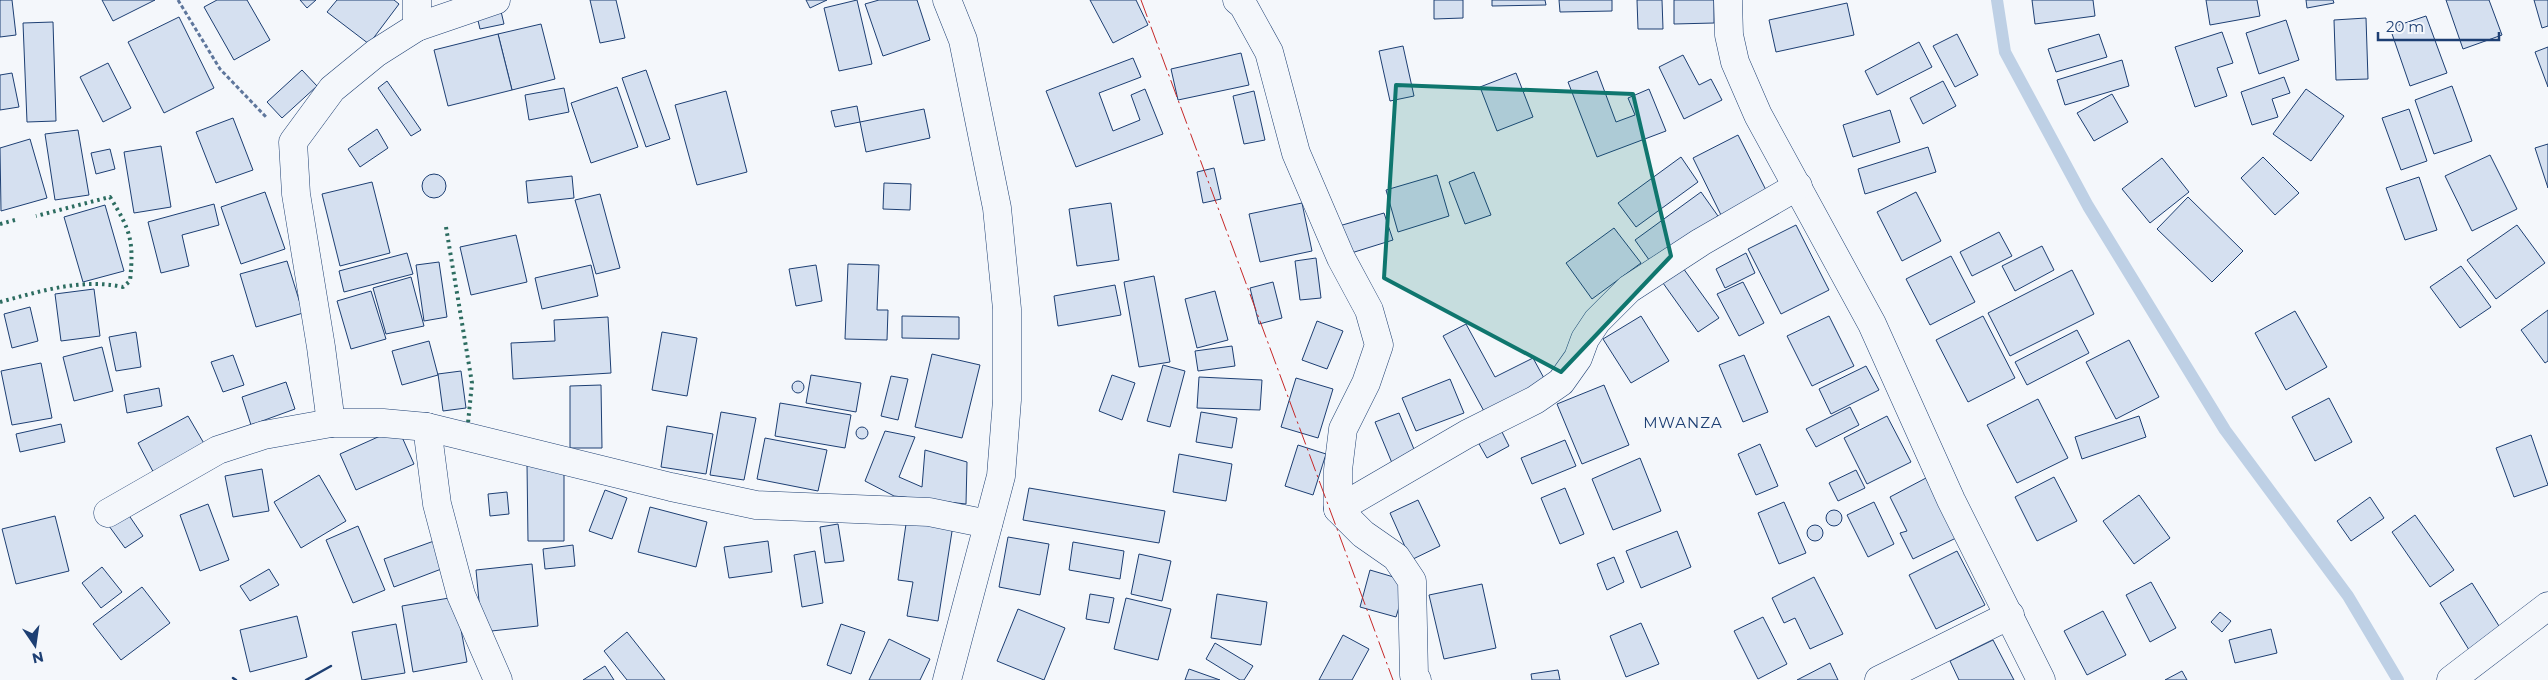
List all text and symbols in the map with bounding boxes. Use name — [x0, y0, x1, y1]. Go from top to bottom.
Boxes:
scale bar — [2378, 10, 2499, 42]
text: 20 m — [2386, 17, 2424, 36]
district label: MWANZA — [1643, 413, 1723, 432]
north arrow — [10, 620, 60, 670]
text: N — [30, 648, 45, 668]

